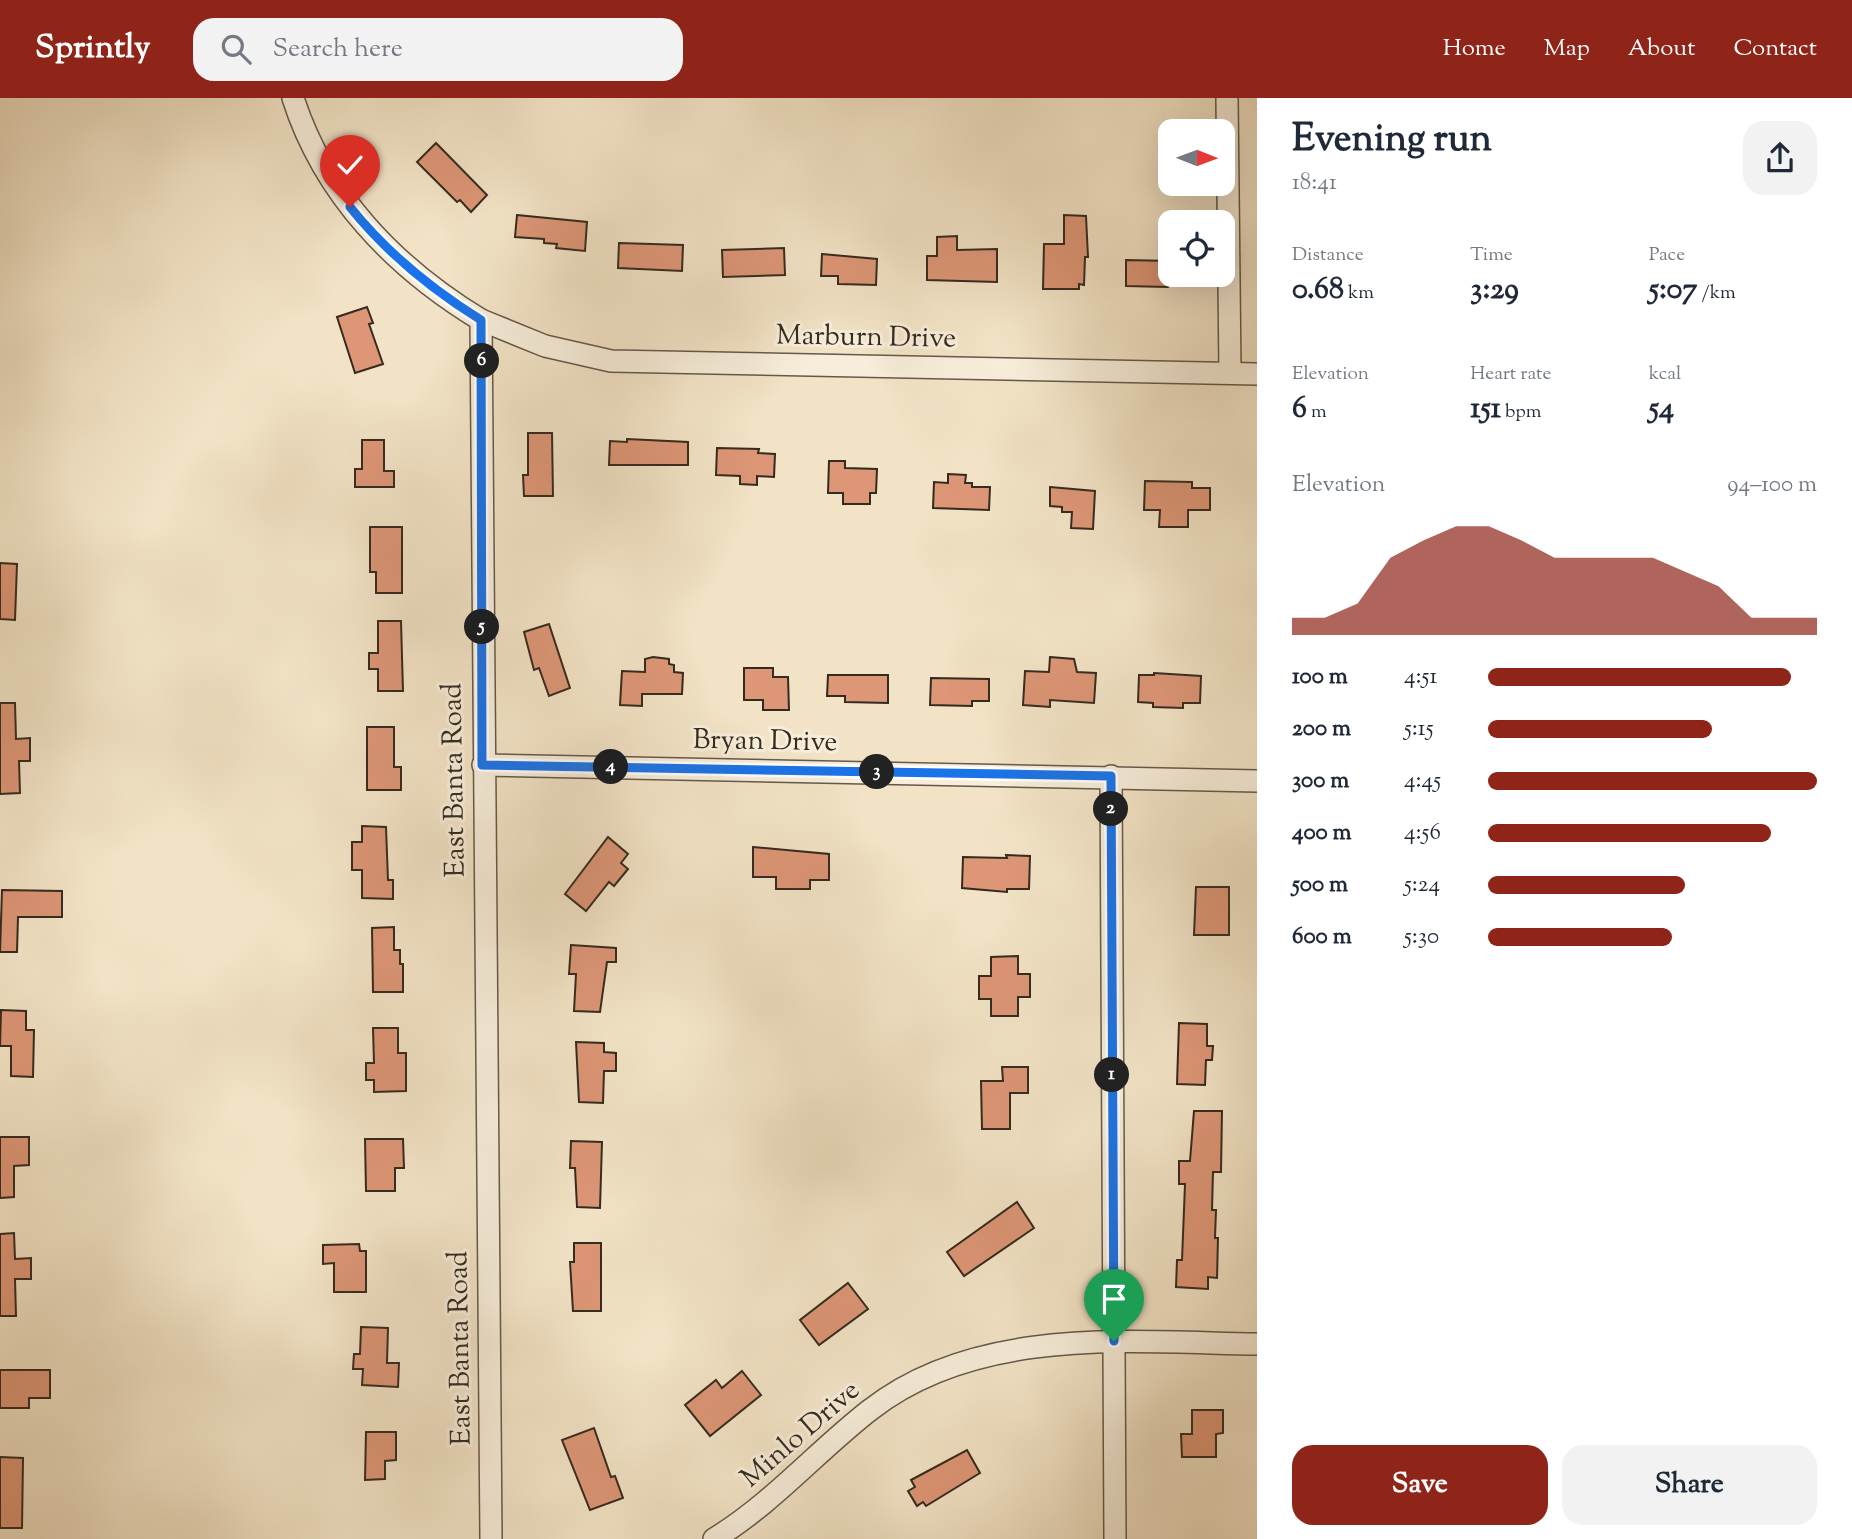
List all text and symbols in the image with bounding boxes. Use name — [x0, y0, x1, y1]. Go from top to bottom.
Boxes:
search box — [193, 18, 683, 81]
text: Sprintly — [35, 25, 151, 73]
icon: search — [217, 30, 255, 68]
text: Search here — [273, 31, 403, 68]
text: Home — [1443, 32, 1506, 66]
text: Map — [1544, 32, 1590, 66]
text: About — [1628, 32, 1695, 66]
text: Contact — [1733, 32, 1817, 66]
text: Evening run — [1292, 114, 1492, 168]
north arrow — [1158, 119, 1236, 196]
map controls — [1158, 119, 1235, 287]
button: share — [1743, 121, 1817, 195]
pin — [320, 135, 380, 207]
icon: check — [331, 146, 369, 184]
text: 18:41 — [1292, 167, 1337, 200]
button: locate — [1158, 210, 1235, 287]
text: Distance — [1292, 242, 1364, 269]
text: Time — [1470, 242, 1513, 269]
text: Pace — [1649, 242, 1685, 269]
text: 0.68 — [1292, 269, 1344, 312]
text: 3:29 — [1470, 269, 1519, 312]
text: 5:07 — [1649, 269, 1697, 312]
text: km — [1344, 280, 1374, 307]
text: /km — [1697, 280, 1736, 307]
street label: Marburn Drive — [776, 316, 956, 360]
pin: 6 — [464, 344, 500, 378]
text: 6 — [477, 347, 486, 374]
text: Elevation — [1292, 361, 1369, 388]
text: Heart rate — [1470, 361, 1551, 388]
text: kcal — [1649, 361, 1681, 388]
text: 6 — [1292, 388, 1307, 431]
text: 151 — [1470, 388, 1501, 431]
text: 54 — [1649, 388, 1674, 431]
text: m — [1307, 399, 1327, 426]
text: bpm — [1501, 399, 1542, 426]
text: Elevation — [1292, 469, 1385, 502]
text: 94–100 m — [1727, 469, 1817, 502]
pin: 5 — [464, 610, 500, 644]
text: 5 — [478, 613, 485, 640]
text: 100 m — [1292, 661, 1348, 694]
text: 4:51 — [1404, 661, 1437, 694]
street label: East Banta Road — [433, 682, 477, 878]
text: 200 m — [1292, 713, 1351, 746]
text: 5:15 — [1404, 713, 1434, 746]
street label: Bryan Drive — [692, 721, 838, 763]
pin: 4 — [594, 750, 628, 784]
text: 4 — [606, 753, 615, 780]
pin: 3 — [860, 754, 894, 790]
text: 3 — [873, 758, 880, 785]
text: 300 m — [1292, 765, 1349, 798]
text: 4:45 — [1404, 765, 1441, 798]
pin: 2 — [1094, 792, 1128, 826]
text: 2 — [1106, 795, 1115, 822]
text: 400 m — [1292, 817, 1352, 850]
text: 4:56 — [1404, 817, 1441, 850]
text: 500 m — [1292, 869, 1348, 902]
text: 5:24 — [1404, 869, 1440, 902]
text: 600 m — [1292, 921, 1352, 954]
text: 5:30 — [1404, 921, 1439, 954]
pin: 1 — [1094, 1058, 1130, 1093]
text: 1 — [1108, 1061, 1115, 1088]
street label: East Banta Road — [439, 1250, 483, 1446]
pin — [1084, 1269, 1144, 1341]
icon: arrive — [1095, 1280, 1133, 1318]
street label: Minlo Drive — [733, 1372, 869, 1498]
button: Save — [1292, 1445, 1548, 1525]
button: Share — [1562, 1445, 1817, 1525]

